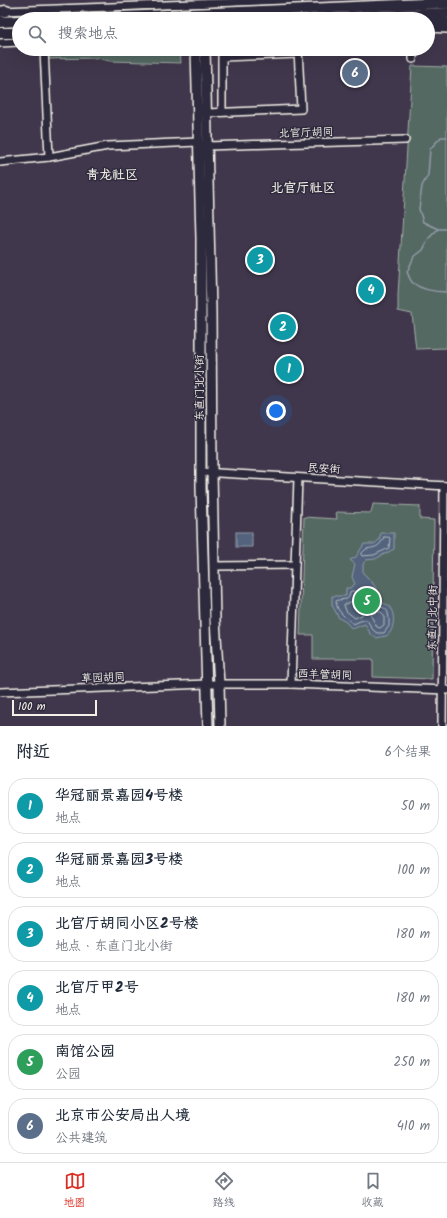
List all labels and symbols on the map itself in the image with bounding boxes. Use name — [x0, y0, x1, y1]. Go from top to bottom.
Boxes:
pin: 6 — [342, 58, 368, 88]
street label: 北官厅胡同 — [278, 123, 334, 143]
district label: 青龙社区 — [86, 165, 138, 186]
district label: 北官厅社区 — [270, 178, 336, 199]
pin: 3 — [247, 245, 273, 275]
pin: 4 — [358, 275, 384, 305]
pin: 2 — [270, 312, 296, 342]
street label: 东直门北小街 — [191, 354, 209, 421]
pin: 1 — [276, 354, 302, 384]
your location — [266, 401, 286, 421]
street label: 民安街 — [307, 459, 342, 479]
street label: 东直门北中街 — [423, 584, 443, 651]
pin: 5 — [354, 586, 380, 616]
street label: 西羊管胡同 — [297, 665, 353, 685]
street label: 草园胡同 — [81, 668, 125, 688]
scale bar — [12, 698, 97, 717]

